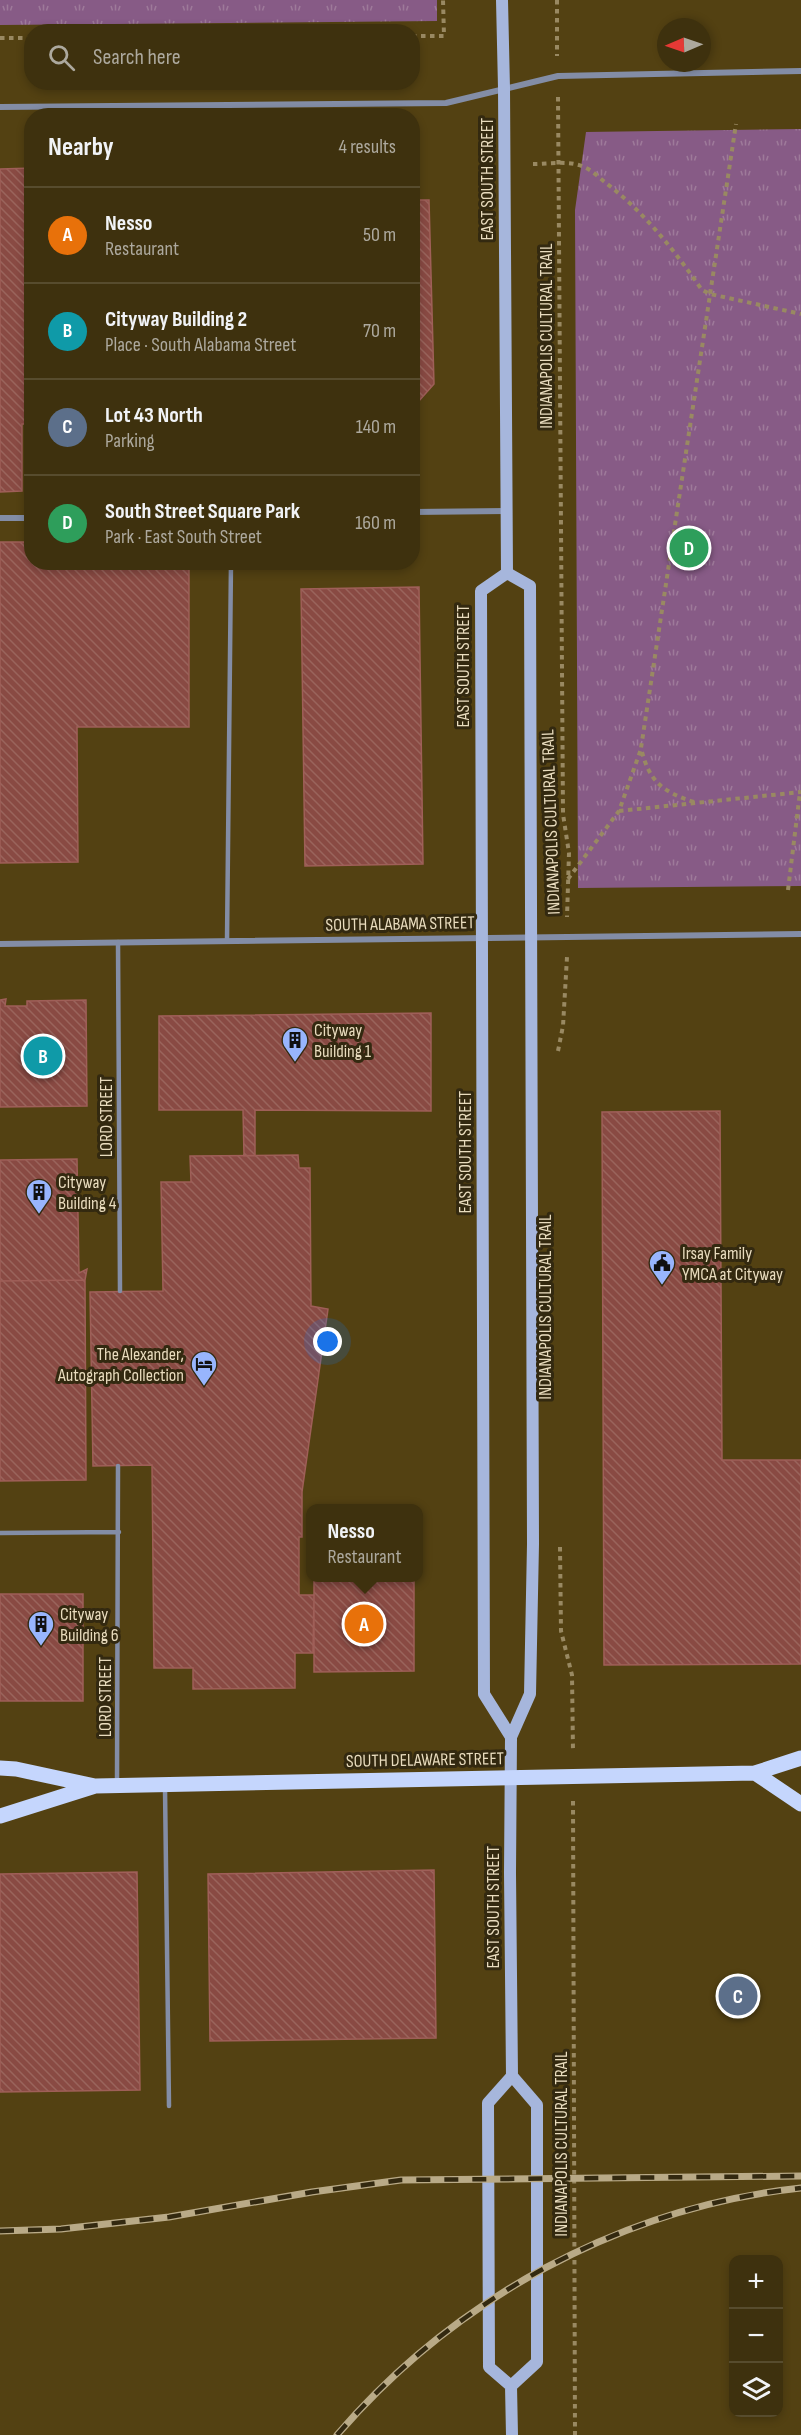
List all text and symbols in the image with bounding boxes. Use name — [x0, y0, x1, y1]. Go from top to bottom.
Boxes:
north arrow — [657, 18, 711, 72]
search box — [24, 24, 420, 90]
icon: search — [45, 41, 78, 74]
text: Search here — [93, 44, 180, 71]
street label: EAST SOUTH STREET — [477, 118, 498, 240]
text: Nearby — [48, 132, 114, 163]
text: 4 results — [339, 135, 396, 159]
text: Nesso — [105, 210, 152, 237]
text: A — [63, 223, 72, 247]
text: 50 m — [363, 223, 396, 247]
text: Restaurant — [105, 237, 179, 261]
street label: INDIANAPOLIS CULTURAL TRAIL — [536, 243, 557, 429]
text: Cityway Building 2 — [105, 306, 247, 333]
text: B — [63, 319, 72, 343]
text: 70 m — [363, 319, 396, 343]
text: Place · South Alabama Street — [105, 333, 296, 357]
text: Lot 43 North — [105, 402, 203, 429]
text: C — [62, 415, 73, 439]
text: 140 m — [356, 415, 396, 439]
text: Parking — [105, 429, 155, 453]
text: South Street Square Park — [105, 498, 300, 525]
text: D — [62, 511, 73, 535]
text: 160 m — [355, 511, 396, 535]
text: Park · East South Street — [105, 525, 262, 549]
pin: D — [670, 526, 708, 570]
street label: EAST SOUTH STREET — [453, 605, 474, 727]
street label: INDIANAPOLIS CULTURAL TRAIL — [537, 729, 565, 915]
street label: SOUTH ALABAMA STREET — [325, 912, 475, 936]
place label: Cityway Building 1 — [314, 1020, 372, 1062]
building icon: Cityway Building 1 — [280, 1025, 310, 1063]
pin: B — [24, 1034, 63, 1078]
street label: LORD STREET — [96, 1077, 117, 1157]
street label: EAST SOUTH STREET — [455, 1091, 476, 1213]
place label: Cityway Building 4 — [58, 1172, 117, 1214]
building icon: Cityway Building 4 — [24, 1177, 54, 1215]
street label: INDIANAPOLIS CULTURAL TRAIL — [535, 1214, 556, 1400]
place label: Irsay Family YMCA at Cityway — [682, 1243, 783, 1285]
public building icon: Irsay Family YMCA at Cityway — [647, 1248, 677, 1286]
your location — [313, 1327, 342, 1356]
place label: The Alexander, Autograph Collection — [57, 1344, 184, 1386]
hotel icon: The Alexander, Autograph Collection — [189, 1349, 219, 1387]
popup — [306, 1504, 423, 1582]
text: Nesso — [327, 1518, 375, 1545]
text: Restaurant — [327, 1545, 402, 1569]
pin: A — [344, 1602, 384, 1646]
place label: Cityway Building 6 — [60, 1604, 119, 1646]
building icon: Cityway Building 6 — [26, 1609, 56, 1647]
street label: LORD STREET — [95, 1657, 116, 1737]
street label: SOUTH DELAWARE STREET — [346, 1748, 504, 1772]
street label: EAST SOUTH STREET — [483, 1846, 504, 1968]
pin: C — [718, 1974, 758, 2018]
street label: INDIANAPOLIS CULTURAL TRAIL — [551, 2051, 572, 2237]
map controls — [729, 2255, 783, 2417]
button: + — [729, 2255, 783, 2309]
button: − — [729, 2309, 783, 2363]
button: layers — [729, 2363, 783, 2417]

